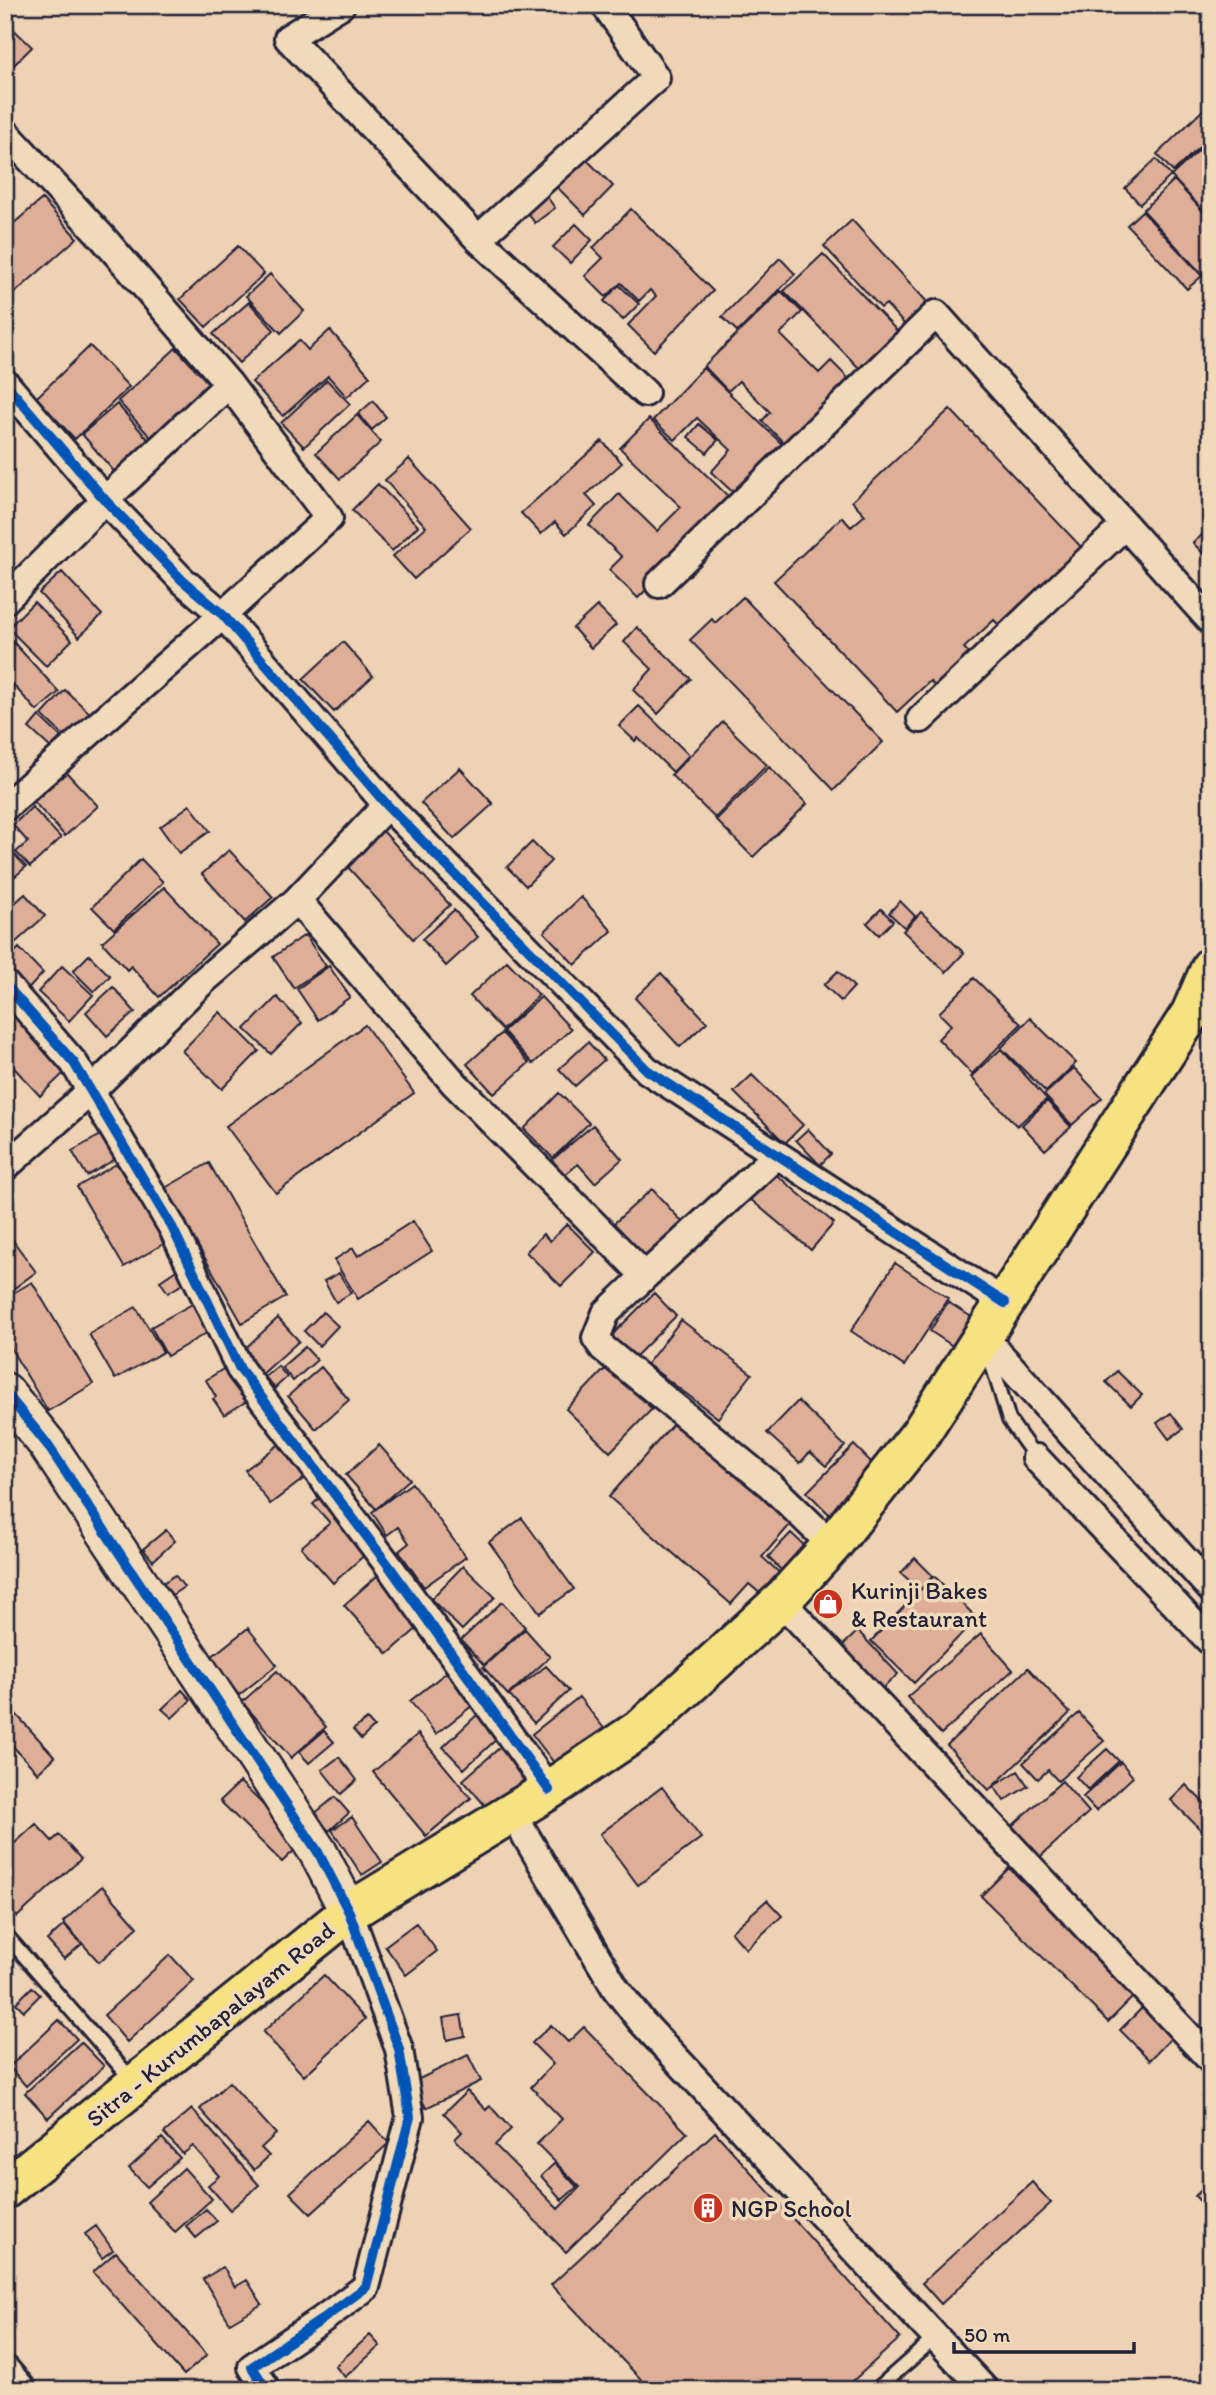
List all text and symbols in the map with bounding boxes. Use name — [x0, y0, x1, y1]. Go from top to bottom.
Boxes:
place label: Kurinji Bakes & Restaurant — [851, 1576, 988, 1633]
shop icon: Kurinji Bakes & Restaurant — [811, 1587, 845, 1621]
street label: Sitra - Kurumbapalayam Road — [80, 1915, 340, 2133]
building icon: NGP School — [691, 2191, 725, 2225]
place label: NGP School — [731, 2194, 852, 2223]
scale bar — [954, 2311, 1134, 2355]
text: 50 m — [964, 2322, 1011, 2347]

